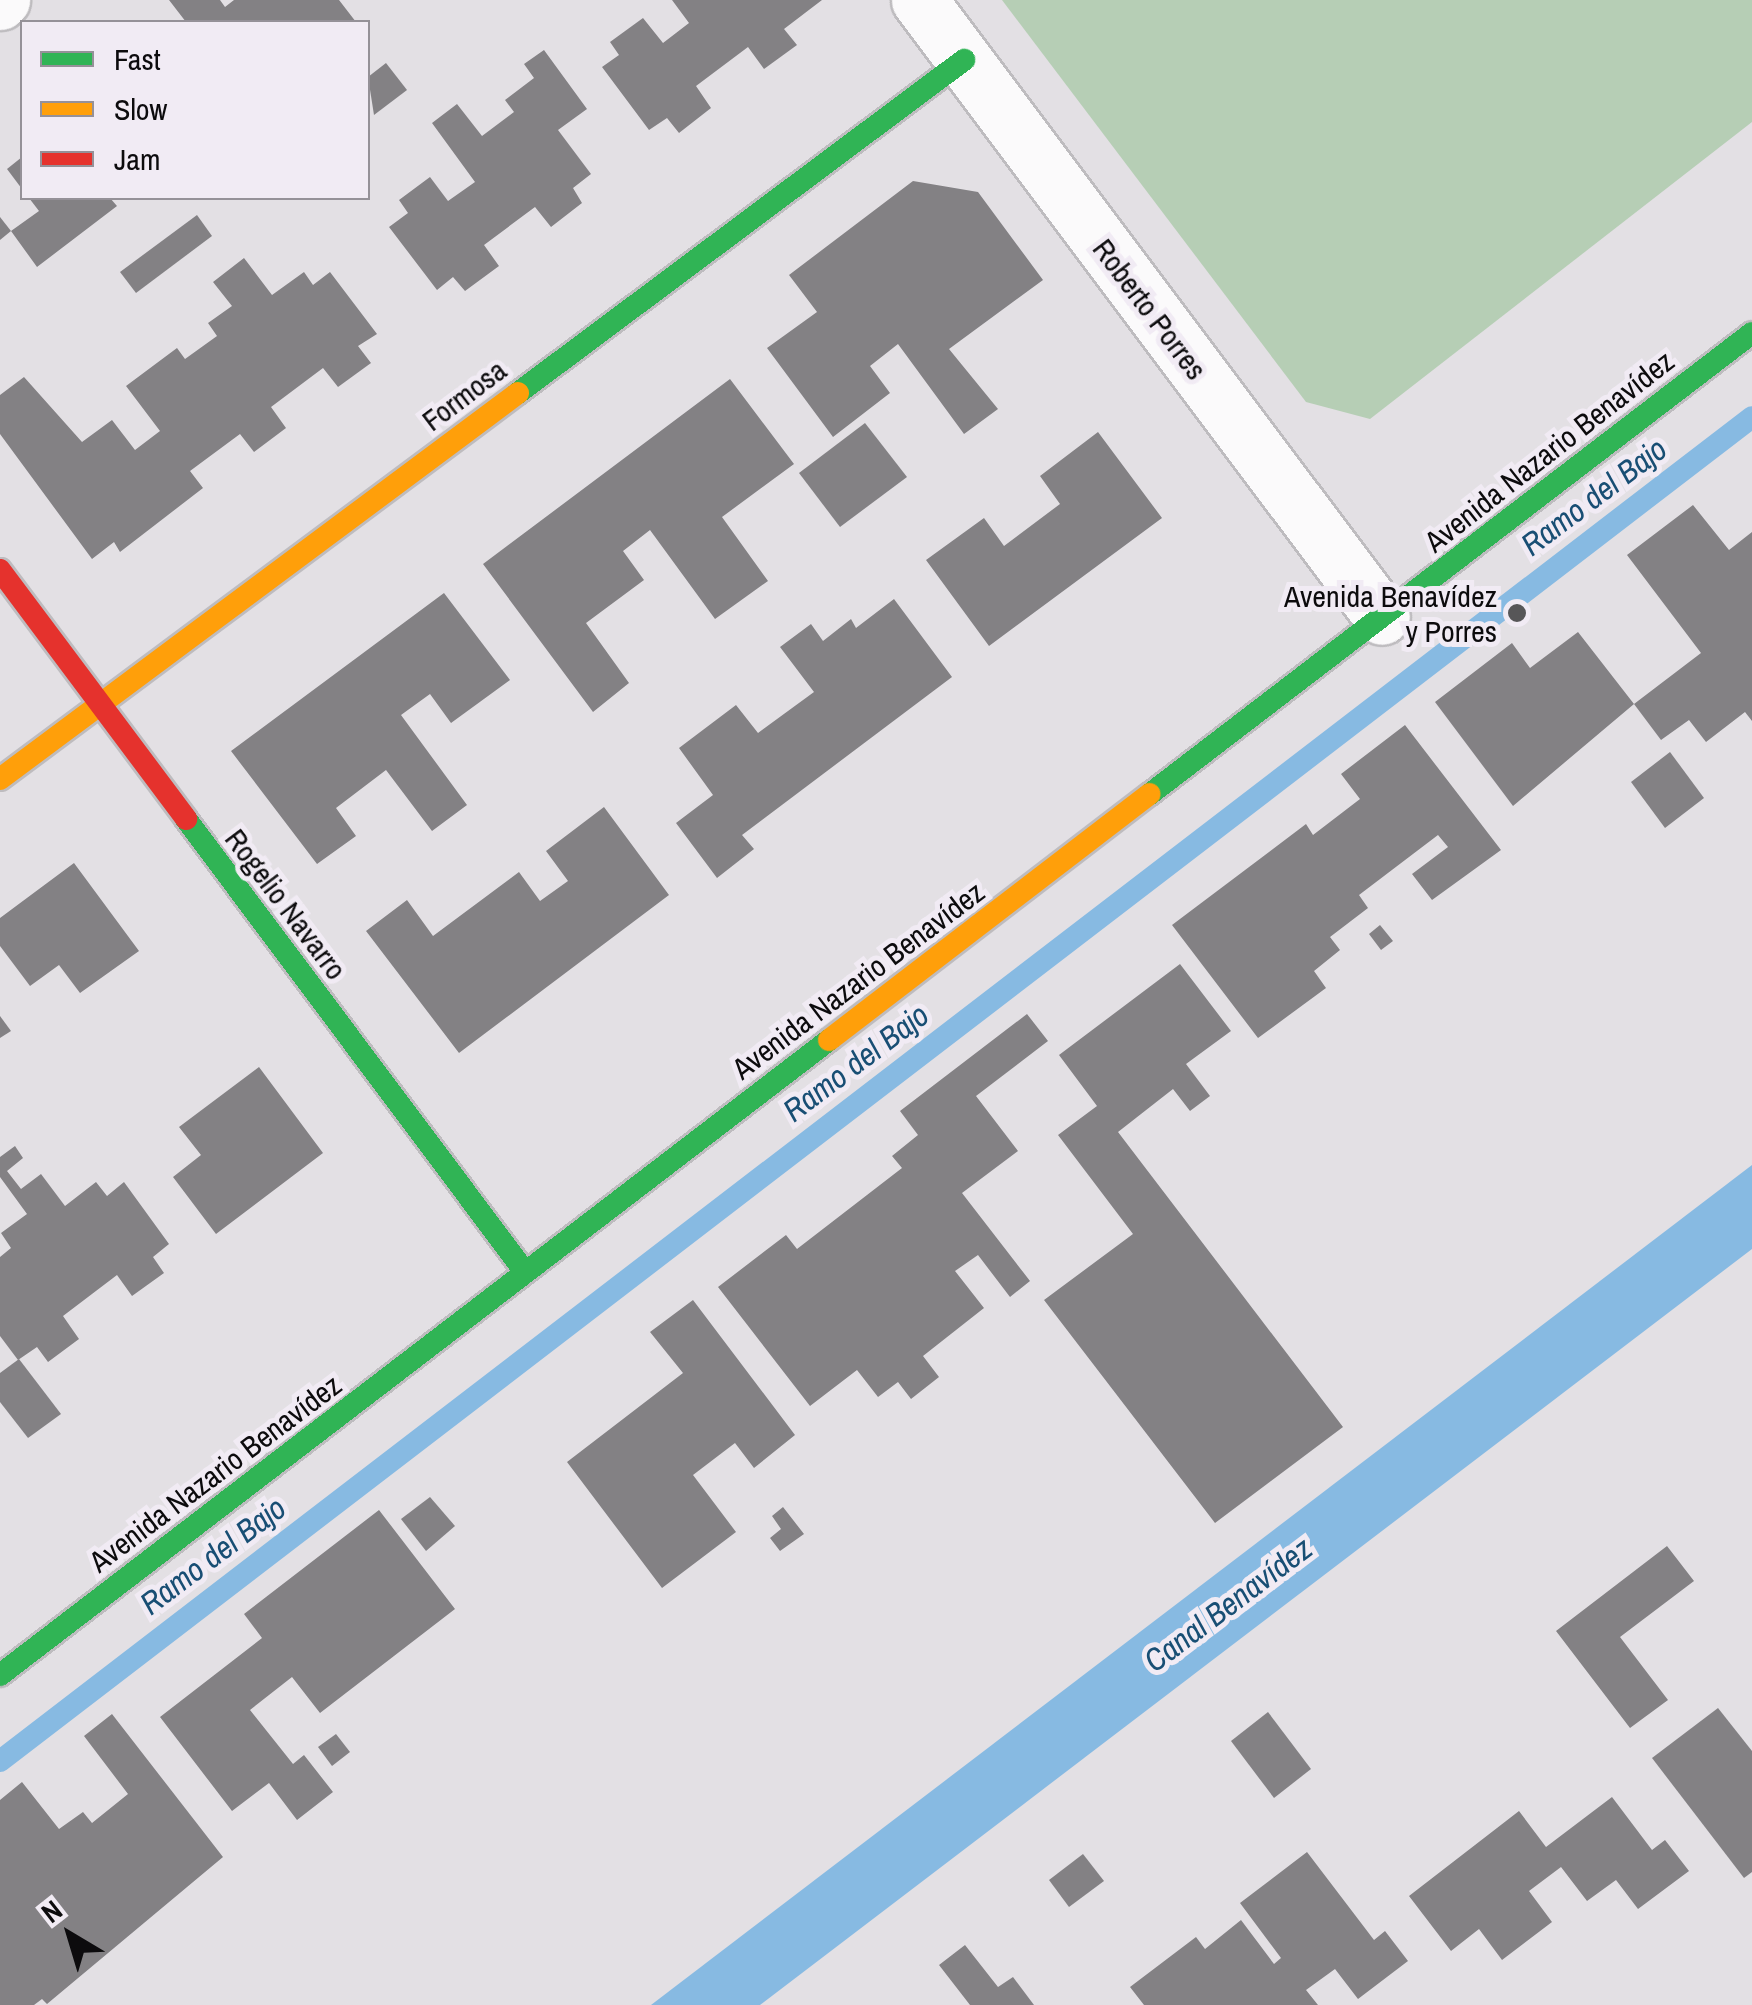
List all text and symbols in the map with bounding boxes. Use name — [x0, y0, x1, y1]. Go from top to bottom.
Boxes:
legend — [20, 20, 370, 200]
text: Fast — [114, 39, 161, 79]
text: Slow — [114, 89, 167, 129]
text: Jam — [114, 139, 160, 179]
street label: Roberto Porres — [1085, 232, 1215, 386]
street label: Avenida Nazario Benavídez — [1417, 343, 1681, 559]
street label: Formosa — [415, 352, 513, 438]
water label: Ramo del Bajo — [1514, 430, 1674, 564]
place label: Avenida Benavídez y Porres — [1284, 578, 1497, 648]
marker: Avenida Benavídez y Porres — [1506, 602, 1528, 624]
street label: Rogelio Navarro — [218, 822, 354, 986]
street label: Avenida Nazario Benavídez — [725, 874, 991, 1086]
water label: Ramo del Bajo — [776, 996, 936, 1130]
street label: Avenida Nazario Benavídez — [82, 1367, 348, 1579]
water label: Ramo del Bajo — [133, 1489, 293, 1623]
water label: Canal Benavídez — [1137, 1530, 1319, 1680]
north arrow — [20, 1885, 120, 1985]
text: N — [33, 1891, 70, 1931]

